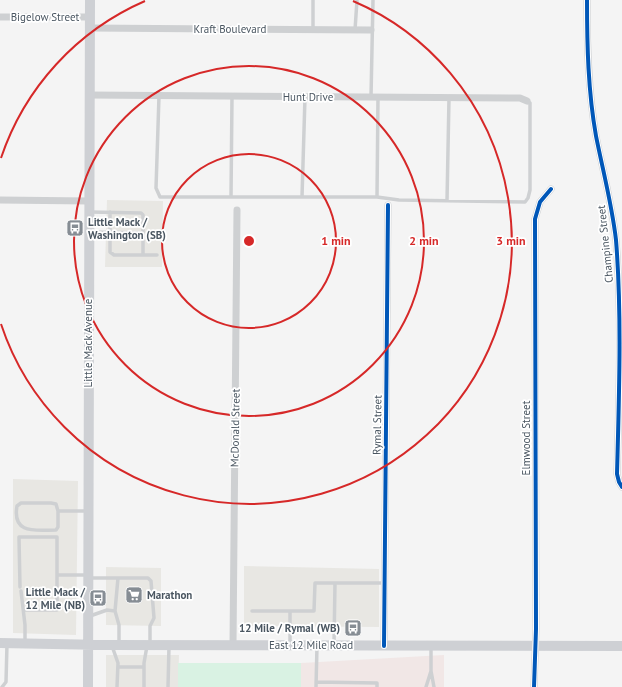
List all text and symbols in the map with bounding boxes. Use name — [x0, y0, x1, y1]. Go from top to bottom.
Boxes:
street label: Bigelow Street — [11, 10, 80, 24]
street label: Kraft Boulevard — [194, 22, 266, 36]
street label: Hunt Drive — [283, 90, 334, 104]
street label: Champine Street — [594, 204, 616, 284]
place label: Little Mack / Washington (SB) — [88, 215, 166, 242]
bus stop icon: Little Mack / Washington (SB) — [65, 218, 85, 238]
text: 1 min — [321, 233, 351, 248]
text: 2 min — [409, 233, 439, 248]
text: 3 min — [496, 233, 526, 248]
centre of rings — [242, 234, 256, 248]
street label: Little Mack Avenue — [81, 298, 95, 387]
street label: McDonald Street — [227, 388, 243, 467]
street label: Rymal Street — [369, 395, 385, 455]
street label: Elmwood Street — [519, 400, 533, 475]
place label: Little Mack / 12 Mile (NB) — [25, 585, 86, 612]
supermarket icon: Marathon — [124, 585, 144, 605]
bus stop icon: Little Mack / 12 Mile (NB) — [88, 588, 108, 608]
place label: Marathon — [147, 588, 192, 602]
bus stop icon: 12 Mile / Rymal (WB) — [343, 618, 363, 638]
place label: 12 Mile / Rymal (WB) — [239, 621, 340, 635]
street label: East 12 Mile Road — [269, 638, 353, 652]

